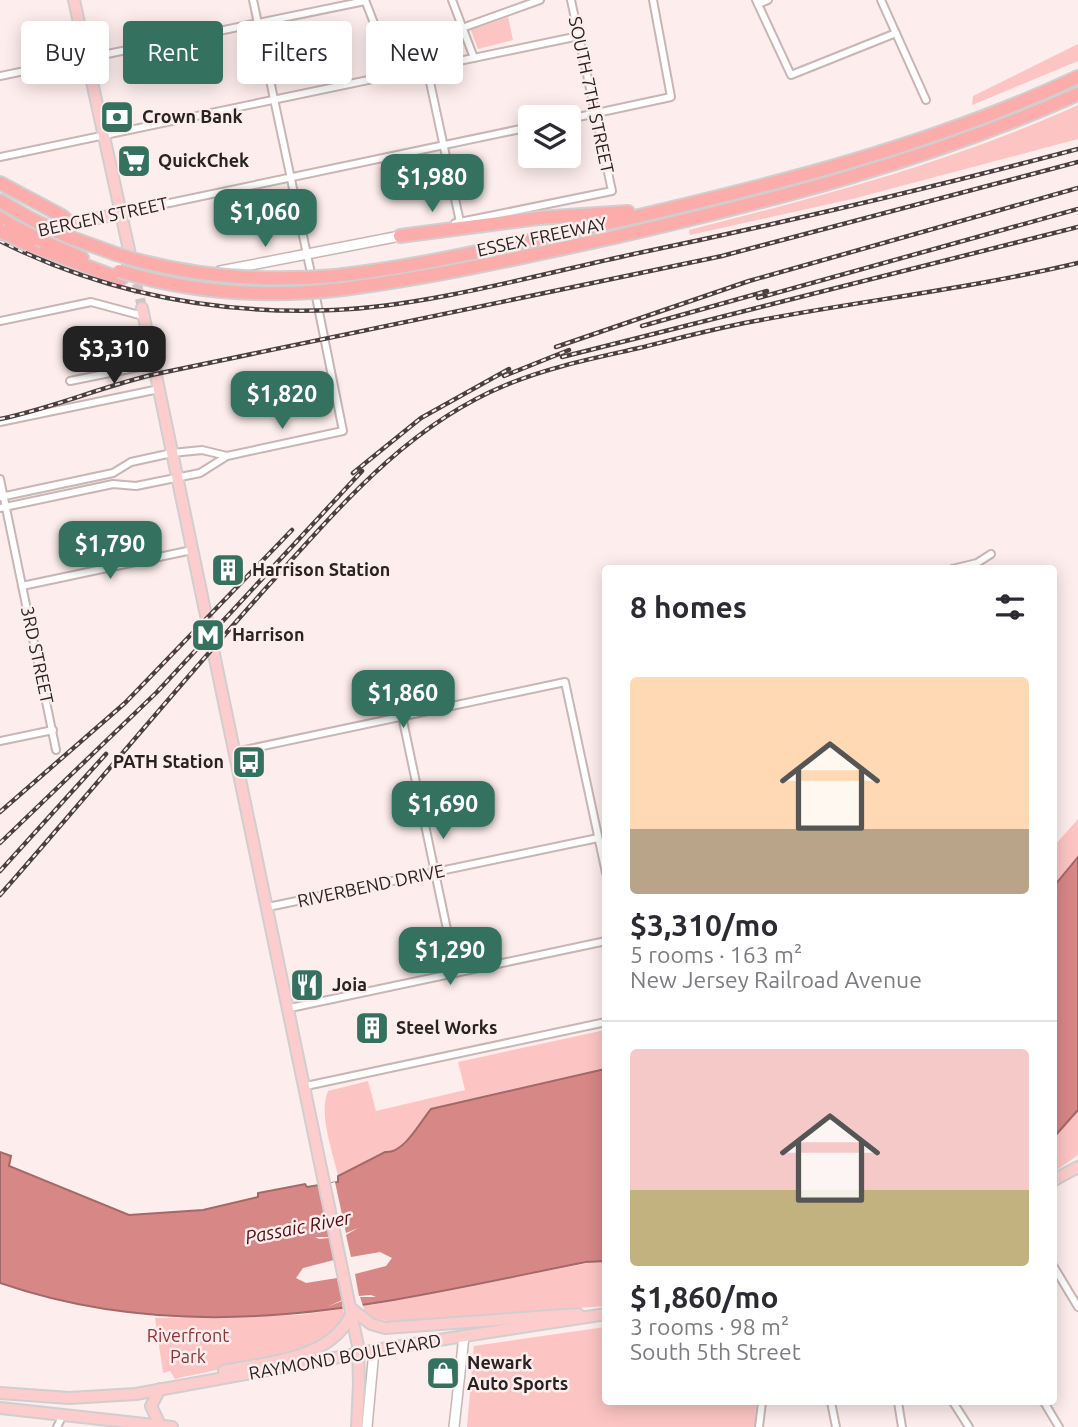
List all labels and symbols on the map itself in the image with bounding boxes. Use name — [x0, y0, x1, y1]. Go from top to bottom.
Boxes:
street label: SOUTH 7TH STREET — [566, 14, 618, 175]
bank icon: Crown Bank — [98, 98, 136, 136]
place label: Crown Bank — [142, 106, 243, 126]
supermarket icon: QuickChek — [115, 142, 153, 180]
place label: QuickChek — [158, 150, 249, 170]
pin: $1,980 — [375, 154, 489, 214]
pin: $1,060 — [208, 190, 322, 249]
street label: BERGEN STREET — [36, 192, 170, 240]
street label: ESSEX FREEWAY — [475, 212, 609, 260]
pin: $3,310 — [57, 326, 171, 386]
pin: $1,820 — [225, 372, 339, 431]
pin: $1,790 — [53, 522, 167, 581]
building icon: Harrison Station — [209, 551, 247, 589]
place label: Harrison Station — [252, 559, 390, 579]
street label: 3RD STREET — [18, 604, 58, 705]
metro station icon: Harrison — [189, 616, 227, 654]
place label: Harrison — [232, 624, 305, 644]
pin: $1,860 — [346, 670, 460, 730]
bus stop icon: PATH Station — [230, 743, 268, 781]
place label: PATH Station — [113, 751, 224, 771]
pin: $1,690 — [386, 782, 500, 841]
street label: RIVERBEND DRIVE — [295, 860, 446, 910]
pin: $1,290 — [393, 928, 507, 987]
restaurant icon: Joia — [288, 966, 326, 1004]
place label: Joia — [332, 974, 367, 994]
building icon: Steel Works — [353, 1009, 391, 1047]
place label: Steel Works — [396, 1017, 497, 1037]
water label: Passaic River — [243, 1206, 354, 1248]
park label: Riverfront Park — [147, 1325, 229, 1366]
street label: RAYMOND BOULEVARD — [247, 1329, 443, 1383]
place label: Newark Auto Sports — [467, 1352, 568, 1393]
shop icon: Newark Auto Sports — [424, 1354, 462, 1392]

